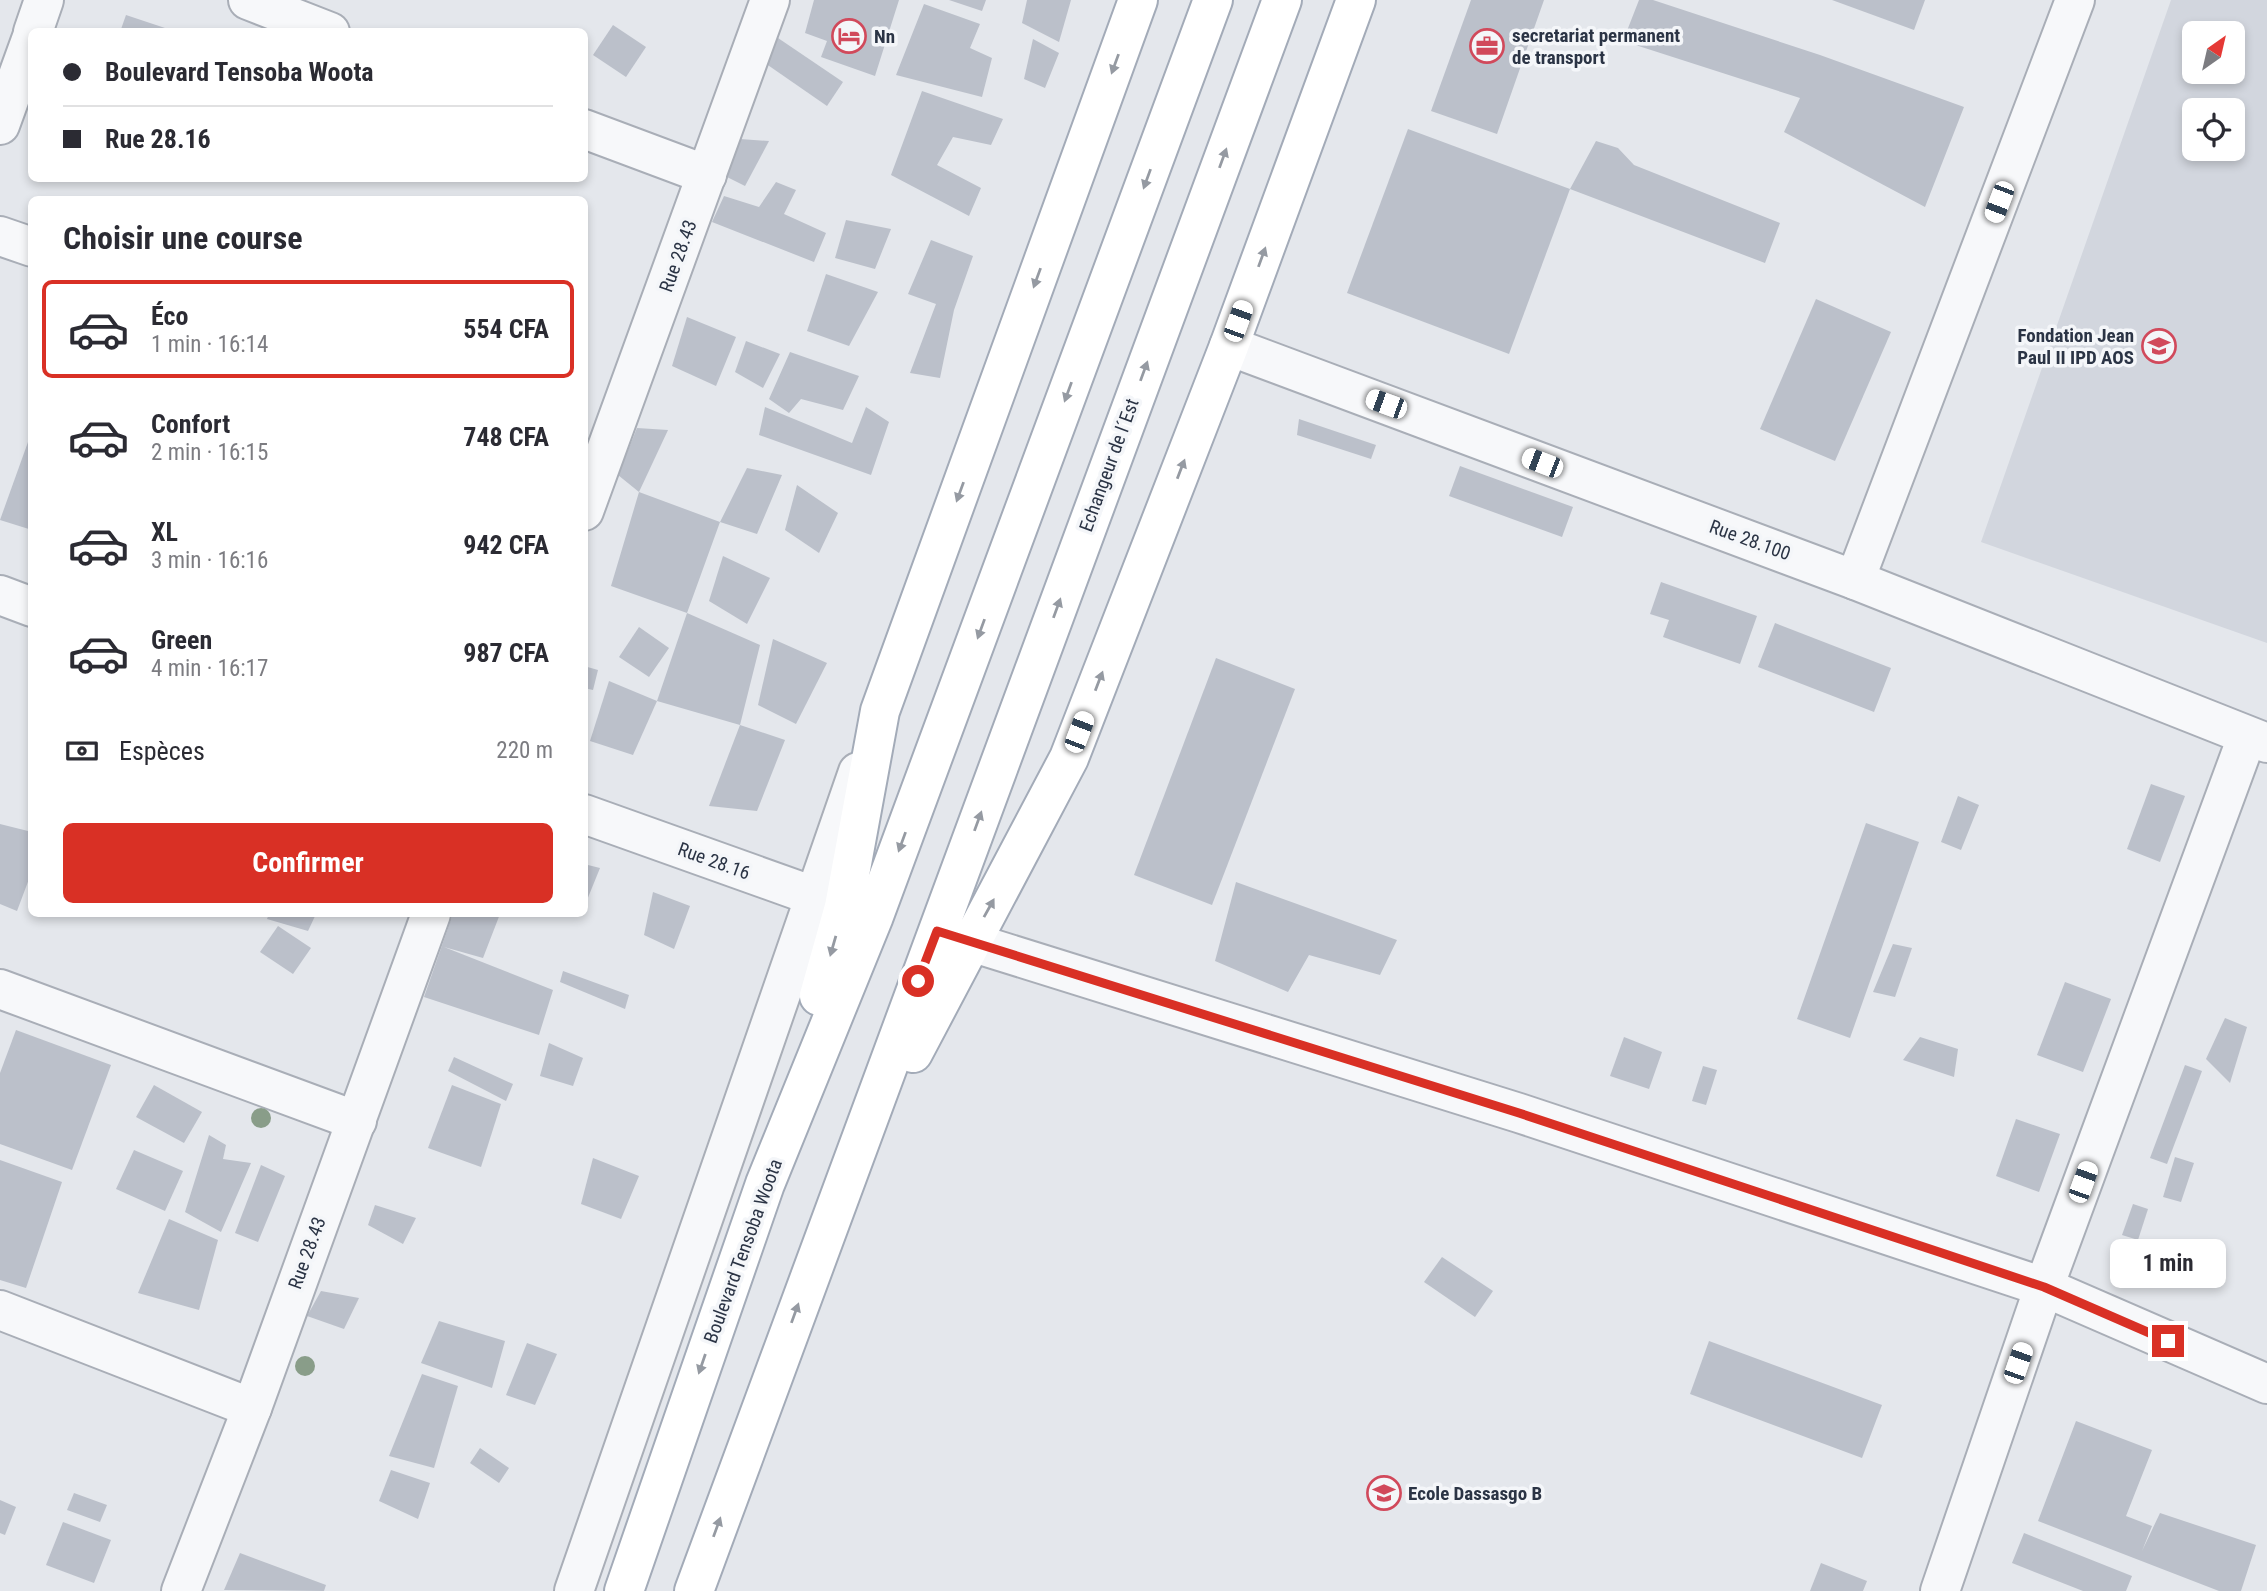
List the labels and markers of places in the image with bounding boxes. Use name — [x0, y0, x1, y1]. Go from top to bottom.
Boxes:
hotel icon: Nn — [830, 17, 868, 55]
place label: secretariat permanent de transport — [1512, 24, 1680, 69]
place label: Nn — [874, 25, 895, 48]
office icon: secretariat permanent de transport — [1468, 27, 1506, 65]
place label: Fondation Jean Paul II IPD AOS — [2017, 324, 2134, 369]
school or university icon: Fondation Jean Paul II IPD AOS — [2140, 327, 2178, 365]
school or university icon: Ecole Dassasgo B — [1365, 1474, 1403, 1512]
place label: Ecole Dassasgo B — [1408, 1482, 1542, 1505]

